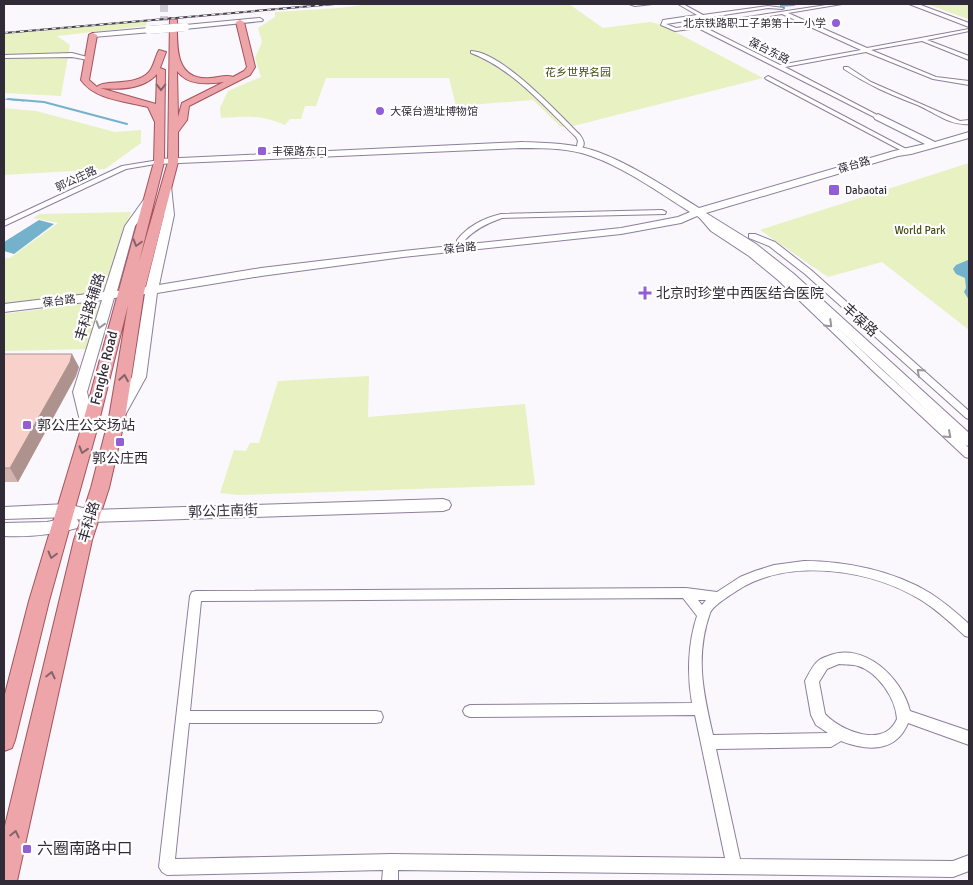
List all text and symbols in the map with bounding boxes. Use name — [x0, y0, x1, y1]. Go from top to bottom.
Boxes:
place label: 北京铁路职工子弟第十一小学 — [683, 17, 826, 30]
marker: 北京铁路职工子弟第十一小学 — [830, 17, 842, 29]
street label: 葆台东路 — [746, 35, 792, 67]
park label: 花乡世界名园 — [545, 66, 611, 79]
one-way arrow — [156, 84, 166, 91]
marker: 大葆台遗址博物馆 — [374, 105, 386, 117]
place label: 大葆台遗址博物馆 — [390, 105, 478, 118]
marker: 丰葆路东口 — [256, 145, 268, 157]
place label: 丰葆路东口 — [272, 145, 327, 158]
street label: 葆台路 — [836, 154, 872, 176]
street label: 郭公庄路 — [53, 164, 99, 194]
marker: Dabaotai — [827, 183, 841, 197]
place label: Dabaotai — [845, 184, 887, 197]
park label: World Park — [894, 224, 946, 237]
one-way arrow — [133, 238, 143, 246]
street label: 葆台路 — [443, 240, 477, 256]
street label: 丰科路辅路 — [72, 271, 108, 343]
place label: 北京时珍堂中西医结合医院 — [656, 285, 824, 302]
marker: 北京时珍堂中西医结合医院 — [638, 286, 652, 300]
street label: 葆台路 — [42, 293, 76, 309]
street label: 丰葆路 — [839, 300, 881, 340]
one-way arrow — [823, 318, 832, 327]
one-way arrow — [96, 320, 106, 329]
street label: Fengke Road — [87, 329, 121, 407]
one-way arrow — [916, 369, 925, 378]
one-way arrow — [118, 373, 128, 382]
place label: 郭公庄公交场站 — [37, 417, 135, 434]
marker: 郭公庄公交场站 — [21, 419, 33, 431]
one-way arrow — [943, 429, 952, 438]
marker: 郭公庄西 — [114, 436, 126, 448]
one-way arrow — [78, 446, 88, 454]
place label: 郭公庄西 — [92, 450, 148, 467]
street label: 丰科路 — [75, 499, 103, 545]
street label: 郭公庄南街 — [188, 501, 258, 521]
one-way arrow — [47, 551, 57, 559]
one-way arrow — [45, 671, 56, 680]
one-way arrow — [9, 829, 20, 838]
place label: 六圈南路中口 — [37, 839, 133, 859]
marker: 六圈南路中口 — [21, 843, 33, 855]

